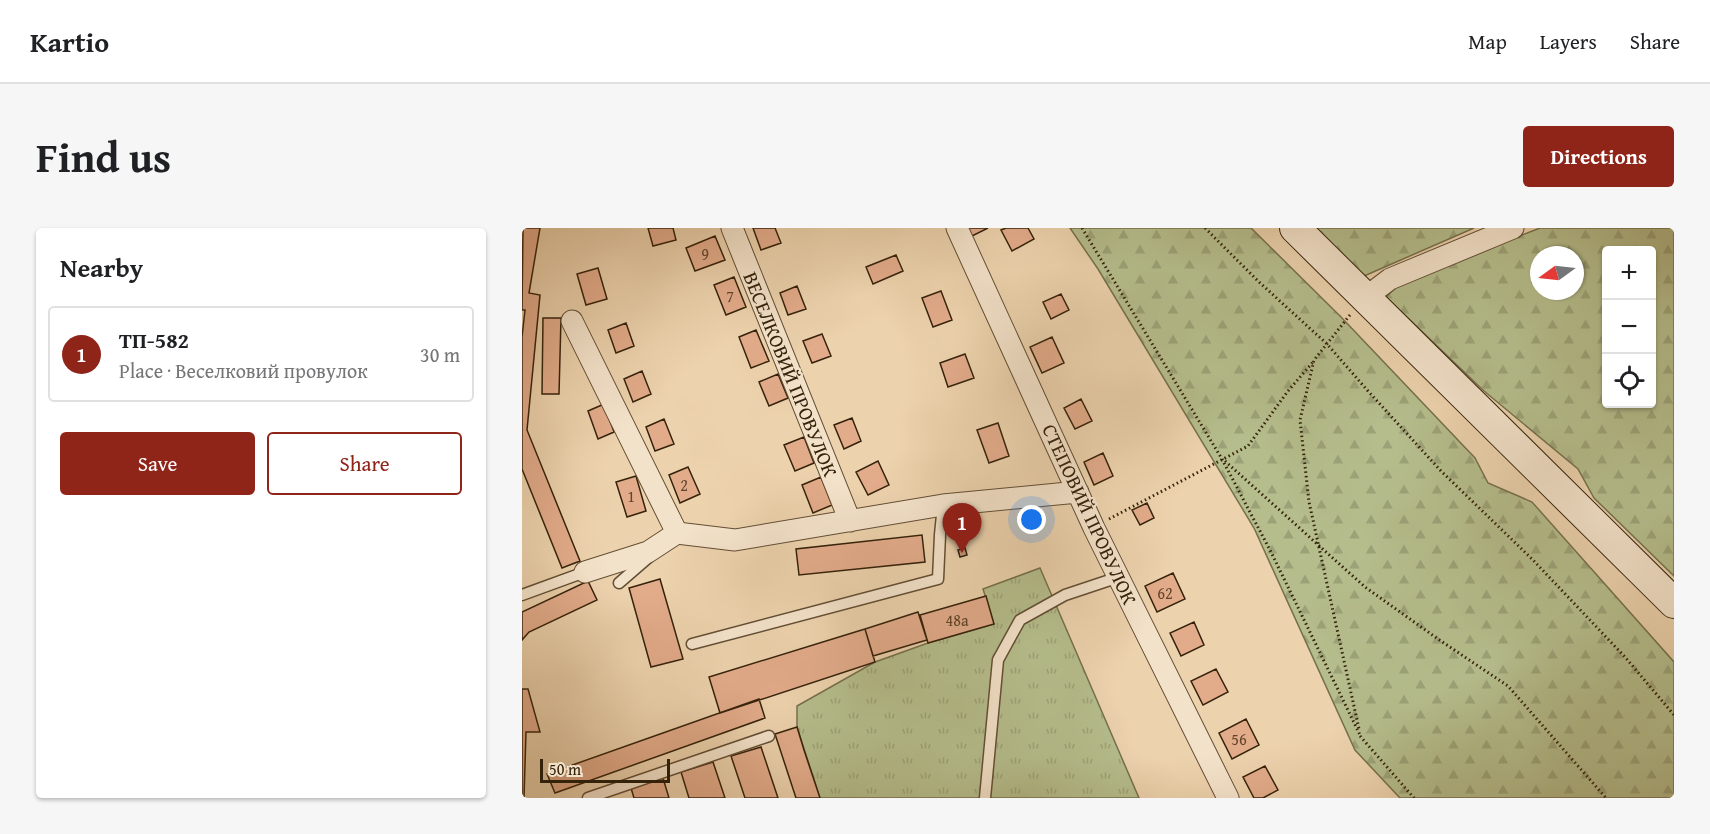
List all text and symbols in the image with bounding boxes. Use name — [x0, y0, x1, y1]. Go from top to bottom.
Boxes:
text: Kartio — [30, 21, 109, 62]
text: Map — [1468, 26, 1507, 57]
text: Layers — [1540, 26, 1597, 57]
text: Share — [1630, 26, 1680, 57]
text: Find us — [36, 126, 171, 187]
button: Directions — [1523, 126, 1674, 187]
house number: 9 — [701, 242, 709, 266]
north arrow — [1530, 246, 1584, 300]
map controls — [1602, 246, 1656, 408]
button: + — [1602, 246, 1656, 300]
text: Nearby — [60, 248, 143, 287]
street label: ВЕСЕЛКОВИЙ ПРОВУЛОК — [737, 267, 846, 481]
house number: 7 — [726, 284, 734, 308]
button: − — [1602, 300, 1656, 354]
text: ТП-582 — [119, 324, 189, 356]
text: 1 — [76, 340, 87, 369]
text: 30 m — [420, 340, 460, 369]
button: locate — [1602, 354, 1656, 408]
text: Place · Веселковий провулок — [119, 356, 368, 385]
street label: СТЕПОВИЙ ПРОВУЛОК — [1035, 419, 1145, 610]
button: Save — [60, 432, 255, 495]
button: Share — [267, 432, 462, 495]
house number: 2 — [680, 473, 688, 497]
house number: 1 — [627, 484, 635, 508]
pin: 1 — [942, 504, 982, 553]
your location — [1017, 505, 1046, 534]
house number: 62 — [1157, 581, 1173, 605]
house number: 48а — [945, 608, 969, 632]
house number: 56 — [1231, 727, 1247, 751]
scale bar — [540, 756, 670, 784]
text: 50 m — [549, 757, 581, 781]

